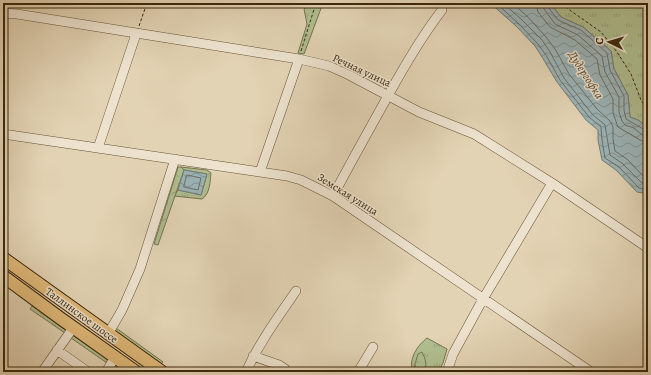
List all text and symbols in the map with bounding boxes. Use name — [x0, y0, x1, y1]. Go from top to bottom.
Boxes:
north arrow — [589, 22, 629, 62]
text: С — [592, 37, 607, 45]
water label: Дудергофка — [564, 47, 608, 102]
street label: Речная улица — [330, 50, 394, 91]
street label: Земская улица — [315, 170, 382, 220]
street label: Таллинское шоссе — [42, 284, 121, 347]

